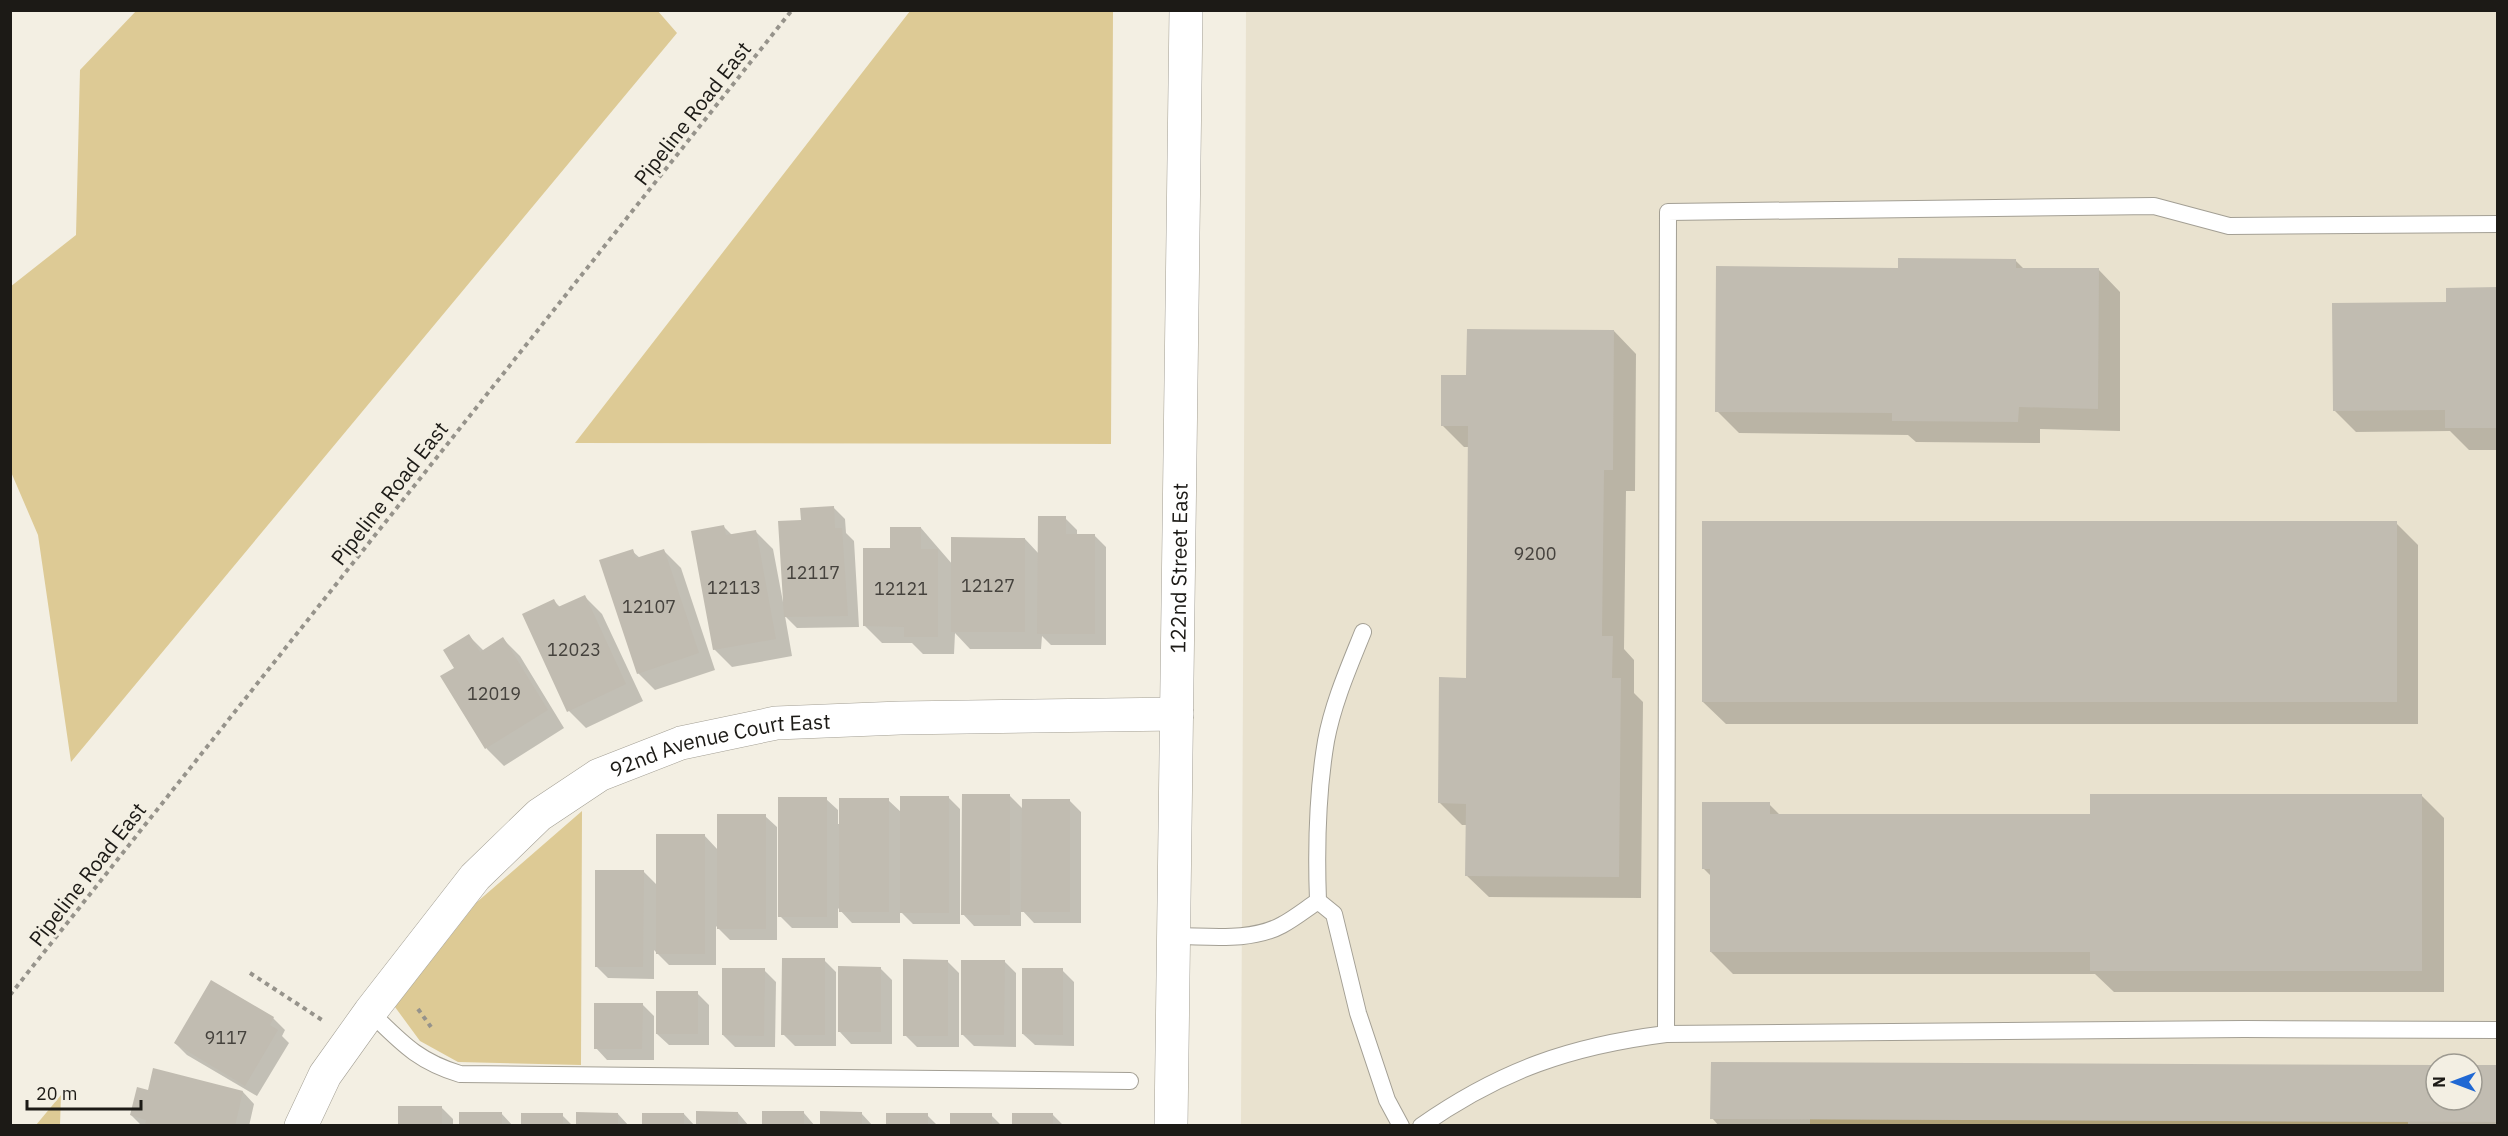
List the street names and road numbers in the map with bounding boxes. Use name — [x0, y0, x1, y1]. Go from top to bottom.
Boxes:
street label: Pipeline Road East — [627, 35, 757, 191]
street label: Pipeline Road East — [324, 415, 454, 571]
street label: 122nd Street East — [1163, 483, 1194, 653]
street label: 92nd Avenue Court East — [605, 707, 831, 784]
street label: Pipeline Road East — [22, 796, 152, 952]

